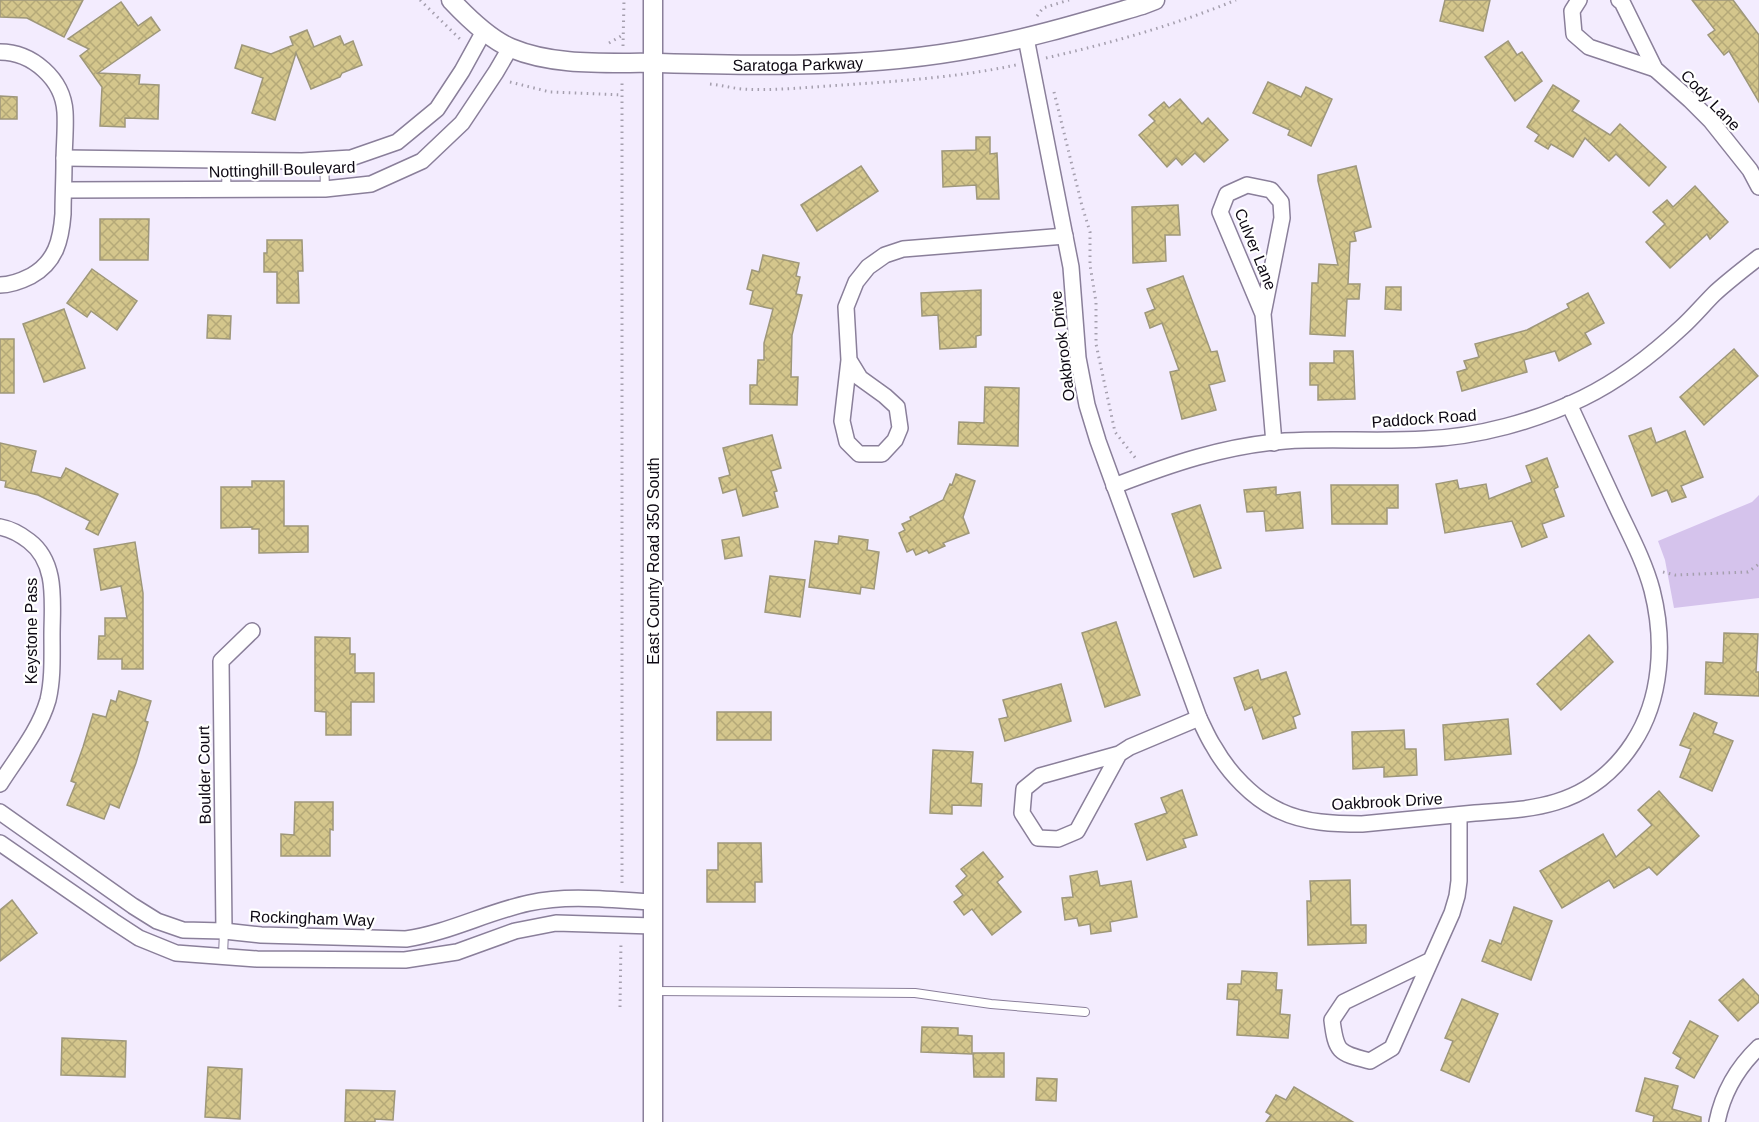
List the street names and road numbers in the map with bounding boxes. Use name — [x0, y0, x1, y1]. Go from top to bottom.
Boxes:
street label: Saratoga Parkway — [732, 54, 864, 74]
street label: Cody Lane — [1678, 67, 1744, 134]
street label: Nottinghill Boulevard — [208, 158, 356, 181]
street label: Culver Lane — [1231, 206, 1280, 292]
street label: Oakbrook Drive — [1047, 290, 1078, 402]
street label: Paddock Road — [1371, 406, 1477, 431]
street label: East County Road 350 South — [645, 457, 662, 665]
street label: Keystone Pass — [23, 578, 40, 684]
street label: Boulder Court — [195, 725, 214, 824]
street label: Oakbrook Drive — [1331, 790, 1443, 813]
street label: Rockingham Way — [249, 908, 375, 929]

